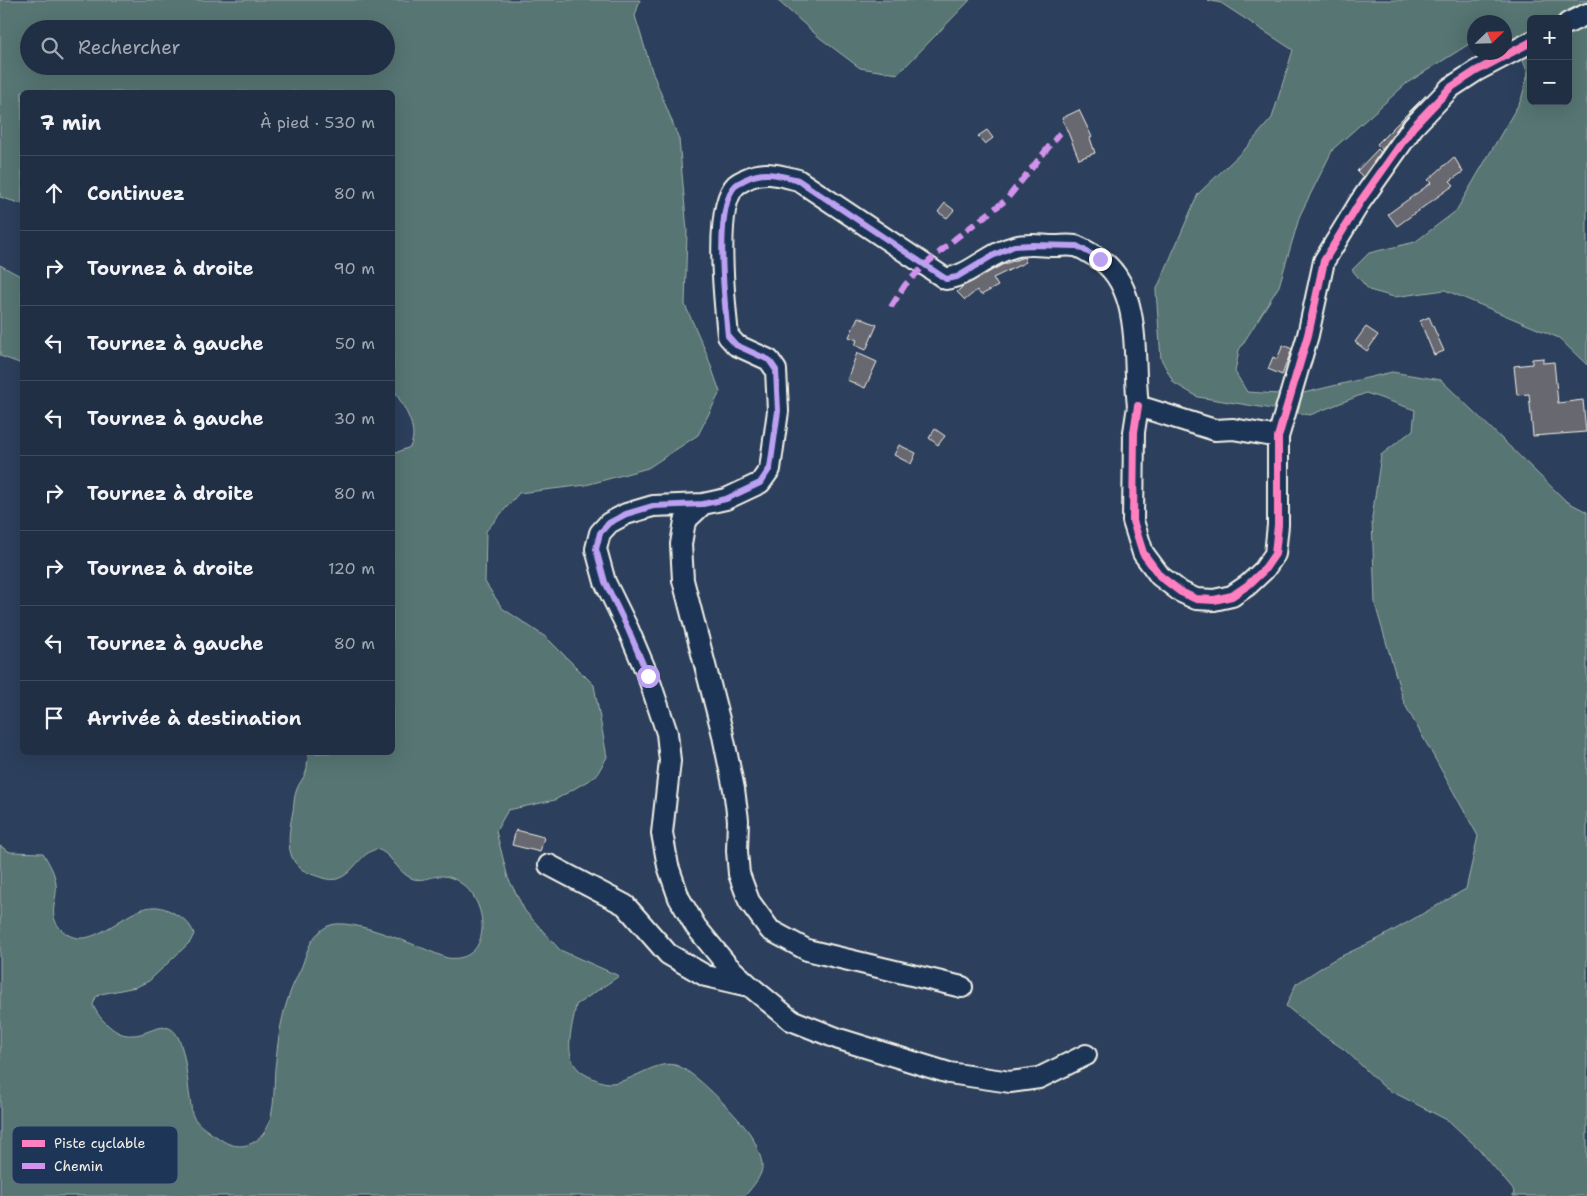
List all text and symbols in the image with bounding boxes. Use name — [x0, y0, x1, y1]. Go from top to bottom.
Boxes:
north arrow — [1467, 15, 1512, 60]
map controls — [1527, 15, 1572, 105]
button: + — [1527, 15, 1572, 60]
search box — [20, 20, 395, 75]
icon: search — [38, 34, 66, 62]
text: Rechercher — [78, 35, 181, 60]
button: − — [1527, 60, 1572, 105]
text: 7 min — [40, 109, 101, 137]
text: À pied · 530 m — [260, 112, 375, 133]
icon: ahead — [40, 179, 68, 207]
text: Continuez — [87, 181, 185, 206]
text: 80 m — [334, 183, 375, 204]
route end — [1089, 248, 1112, 271]
icon: right — [40, 254, 68, 282]
text: Tournez à droite — [87, 256, 254, 281]
text: 90 m — [334, 258, 375, 279]
icon: left — [40, 329, 68, 357]
text: Tournez à gauche — [87, 331, 264, 356]
text: 50 m — [335, 333, 375, 354]
icon: left — [40, 404, 68, 432]
text: Tournez à gauche — [87, 406, 264, 431]
text: 30 m — [334, 408, 375, 429]
icon: right — [40, 479, 68, 507]
text: Tournez à droite — [87, 481, 254, 506]
text: 80 m — [334, 483, 375, 504]
icon: right — [40, 554, 68, 582]
text: Tournez à droite — [87, 556, 254, 581]
text: 120 m — [328, 558, 375, 579]
icon: left — [40, 629, 68, 657]
text: Tournez à gauche — [87, 631, 264, 656]
text: 80 m — [334, 633, 375, 654]
route start — [637, 665, 660, 688]
icon: arrive — [40, 704, 68, 732]
text: Arrivée à destination — [87, 706, 301, 731]
legend — [12, 1126, 178, 1184]
text: Piste cyclable — [54, 1134, 145, 1152]
text: Chemin — [54, 1157, 103, 1175]

